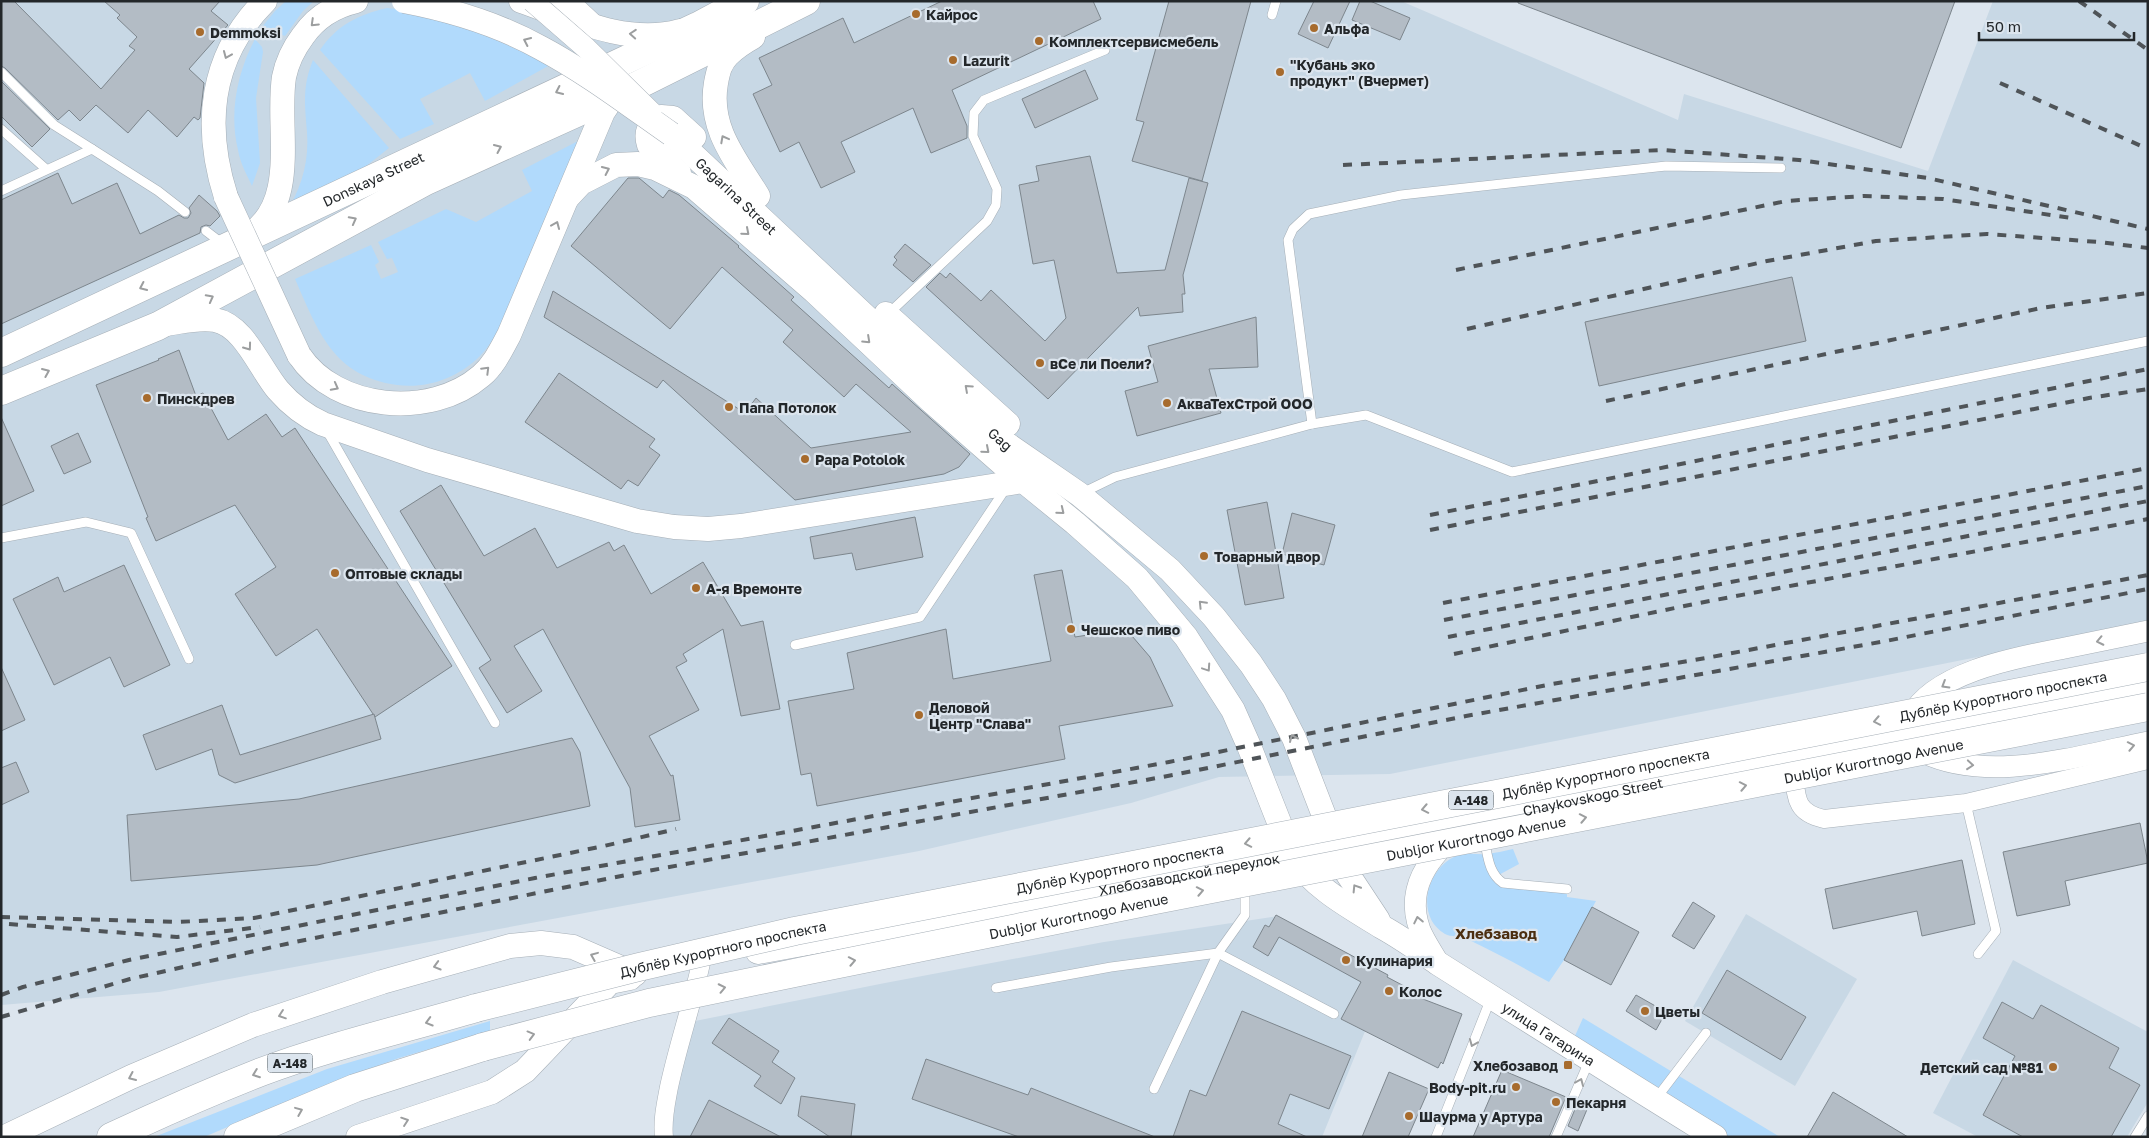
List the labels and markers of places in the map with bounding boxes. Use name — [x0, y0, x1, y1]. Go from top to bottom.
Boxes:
place label: Кайрос — [926, 6, 978, 23]
marker: Кайрос — [910, 8, 922, 20]
place label: Альфа — [1324, 20, 1369, 37]
marker: Альфа — [1308, 22, 1320, 34]
place label: Demmoksi — [210, 24, 281, 41]
marker: Demmoksi — [194, 26, 206, 38]
place label: Комплектсервисмебель — [1049, 33, 1219, 50]
marker: Комплектсервисмебель — [1033, 35, 1045, 47]
place label: Lazurit — [963, 52, 1010, 69]
marker: Lazurit — [947, 54, 959, 66]
place label: "Кубань эко продукт" (Вчермет) — [1290, 56, 1429, 89]
marker: "Кубань эко продукт" (Вчермет) — [1274, 66, 1286, 78]
place label: вСе ли Поели? — [1050, 355, 1152, 372]
marker: вСе ли Поели? — [1034, 357, 1046, 369]
place label: Пинскдрев — [157, 390, 235, 407]
marker: Пинскдрев — [141, 392, 153, 404]
place label: АкваТехСтрой ООО — [1177, 395, 1313, 412]
marker: АкваТехСтрой ООО — [1161, 397, 1173, 409]
place label: Папа Потолок — [739, 399, 837, 416]
marker: Папа Потолок — [723, 401, 735, 413]
place label: Papa Potolok — [815, 451, 905, 468]
marker: Papa Potolok — [799, 453, 811, 465]
place label: Товарный двор — [1214, 548, 1321, 565]
marker: Товарный двор — [1198, 550, 1210, 562]
place label: Оптовые склады — [345, 565, 462, 582]
marker: Оптовые склады — [329, 567, 341, 579]
place label: А-я Времонте — [706, 580, 802, 597]
marker: А-я Времонте — [690, 582, 702, 594]
place label: Чешское пиво — [1081, 621, 1180, 638]
marker: Чешское пиво — [1065, 623, 1077, 635]
place label: Деловой Центр "Слава" — [929, 699, 1031, 732]
marker: Деловой Центр "Слава" — [913, 709, 925, 721]
place label: Кулинария — [1356, 952, 1433, 969]
marker: Кулинария — [1340, 954, 1352, 966]
place label: Колос — [1399, 983, 1442, 1000]
marker: Колос — [1383, 985, 1395, 997]
place label: Цветы — [1655, 1003, 1700, 1020]
marker: Цветы — [1639, 1005, 1651, 1017]
place label: Хлебозавод — [1473, 1057, 1558, 1074]
marker: Хлебозавод — [1562, 1059, 1574, 1071]
place label: Детский сад №81 — [1920, 1059, 2043, 1076]
marker: Детский сад №81 — [2047, 1061, 2059, 1073]
place label: Body-pit.ru — [1429, 1079, 1506, 1096]
marker: Body-pit.ru — [1510, 1081, 1522, 1093]
place label: Пекарня — [1566, 1094, 1626, 1111]
marker: Пекарня — [1550, 1096, 1562, 1108]
place label: Шаурма у Артура — [1419, 1108, 1543, 1125]
marker: Шаурма у Артура — [1403, 1110, 1415, 1122]

